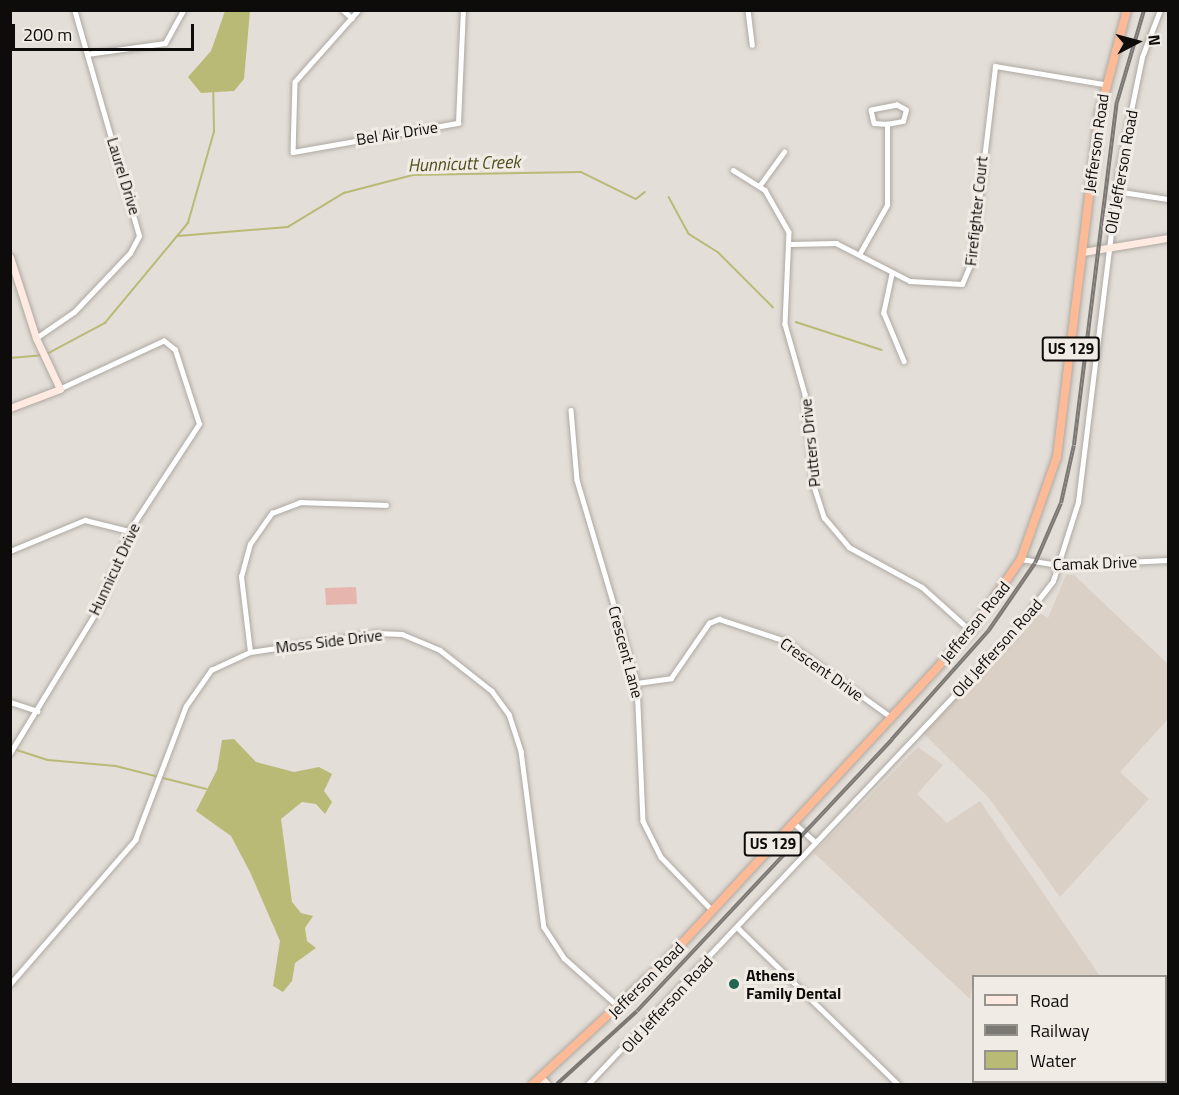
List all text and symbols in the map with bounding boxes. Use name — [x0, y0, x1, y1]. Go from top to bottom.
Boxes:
scale bar — [15, 12, 196, 50]
north arrow — [1107, 12, 1167, 72]
text: 200 m — [23, 21, 72, 48]
text: N — [1142, 33, 1167, 47]
street label: Jefferson Road — [1080, 92, 1112, 194]
street label: Old Jefferson Road — [1101, 109, 1141, 235]
street label: Bel Air Drive — [355, 117, 439, 149]
street label: Laurel Drive — [103, 135, 145, 217]
water label: Hunnicutt Creek — [407, 151, 521, 177]
street label: Firefighter Court — [961, 155, 991, 267]
road number: US 129 — [1041, 337, 1101, 361]
street label: Putters Drive — [796, 398, 824, 488]
street label: Hunnicut Drive — [84, 520, 144, 618]
street label: Camak Drive — [1053, 552, 1137, 574]
street label: Jefferson Road — [936, 577, 1014, 667]
street label: Old Jefferson Road — [948, 595, 1046, 701]
street label: Crescent Lane — [604, 604, 648, 700]
street label: Moss Side Drive — [275, 625, 383, 657]
street label: Crescent Drive — [777, 633, 867, 705]
road number: US 129 — [743, 832, 803, 856]
street label: Jefferson Road — [604, 938, 688, 1022]
street label: Old Jefferson Road — [617, 952, 717, 1056]
place label: Athens Family Dental — [746, 965, 841, 1003]
legend — [972, 975, 1167, 1083]
marker: Athens Family Dental — [727, 977, 741, 991]
text: Road — [1030, 987, 1069, 1014]
text: Railway — [1030, 1017, 1089, 1044]
text: Water — [1030, 1047, 1076, 1074]

